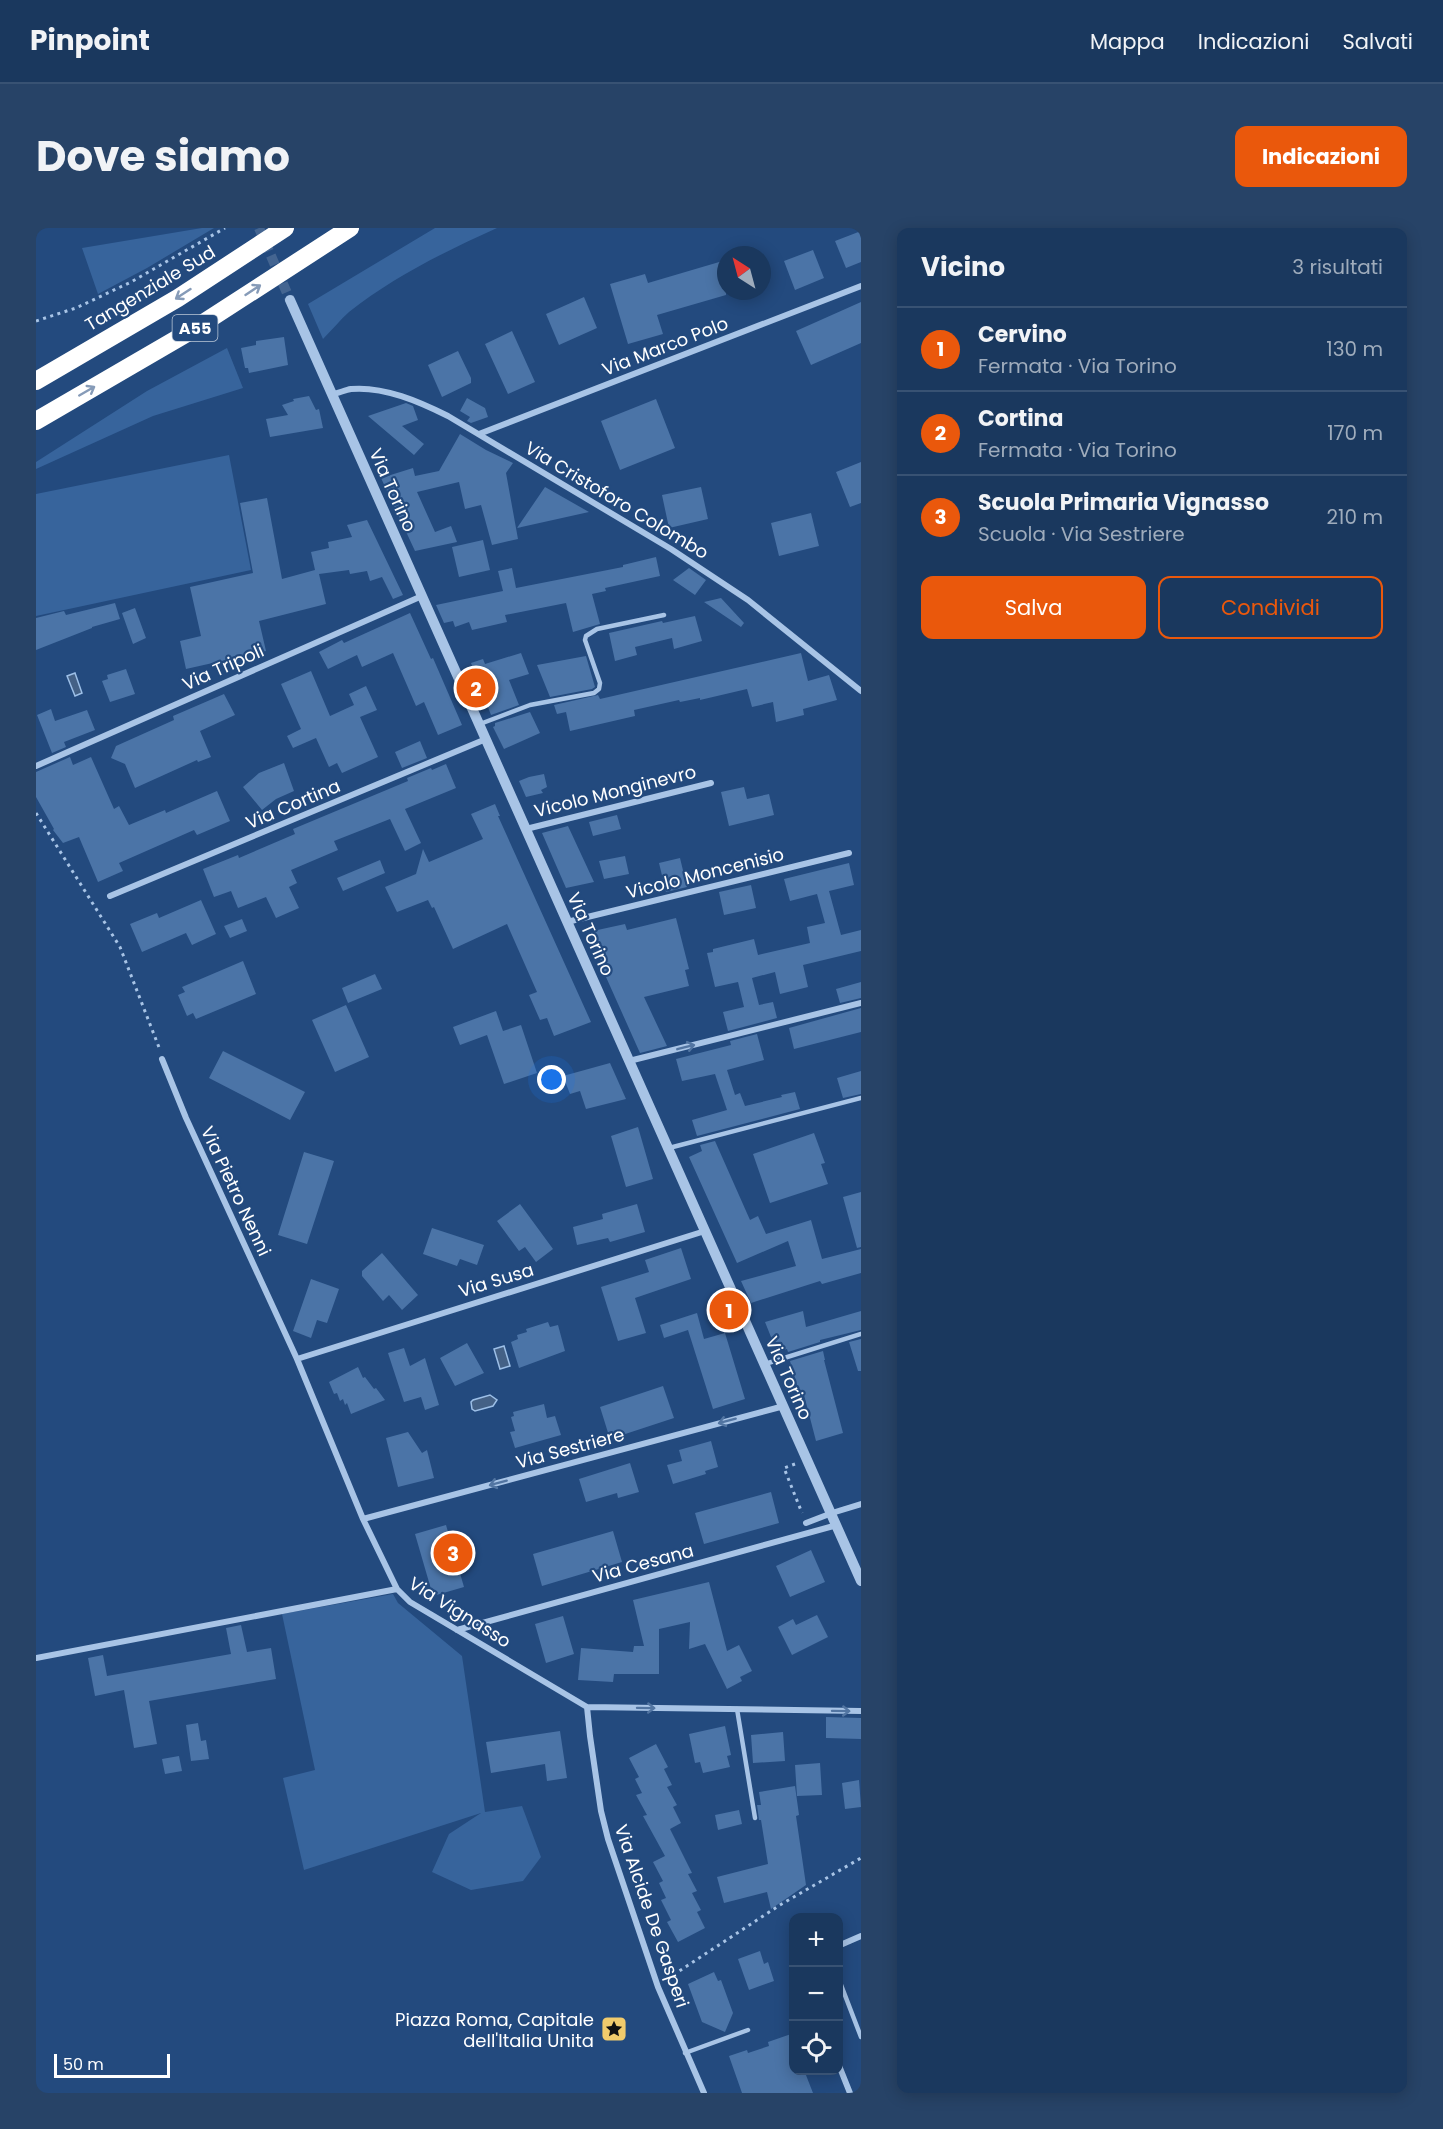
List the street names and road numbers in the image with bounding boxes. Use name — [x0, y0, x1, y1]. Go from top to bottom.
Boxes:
street label: Tangenziale Sud — [80, 239, 220, 337]
street label: Via Marco Polo — [598, 310, 732, 382]
road number: A55 — [172, 315, 218, 341]
street label: Via Cristoforo Colombo — [520, 435, 714, 565]
street label: Via Torino — [363, 444, 423, 536]
street label: Via Tripoli — [178, 638, 268, 696]
street label: Vicolo Monginevro — [531, 759, 699, 823]
street label: Via Cortina — [242, 773, 344, 835]
street label: Vicolo Moncenisio — [624, 841, 786, 905]
street label: Via Torino — [561, 888, 621, 980]
street label: Via Pietro Nenni — [195, 1122, 277, 1260]
street label: Via Susa — [455, 1257, 537, 1303]
street label: Via Torino — [759, 1332, 819, 1424]
street label: Via Sestriere — [513, 1422, 627, 1474]
street label: Via Cesana — [590, 1537, 696, 1589]
street label: Via Vignasso — [404, 1571, 516, 1653]
street label: Via Alcide De Gasperi — [609, 1821, 695, 2011]

